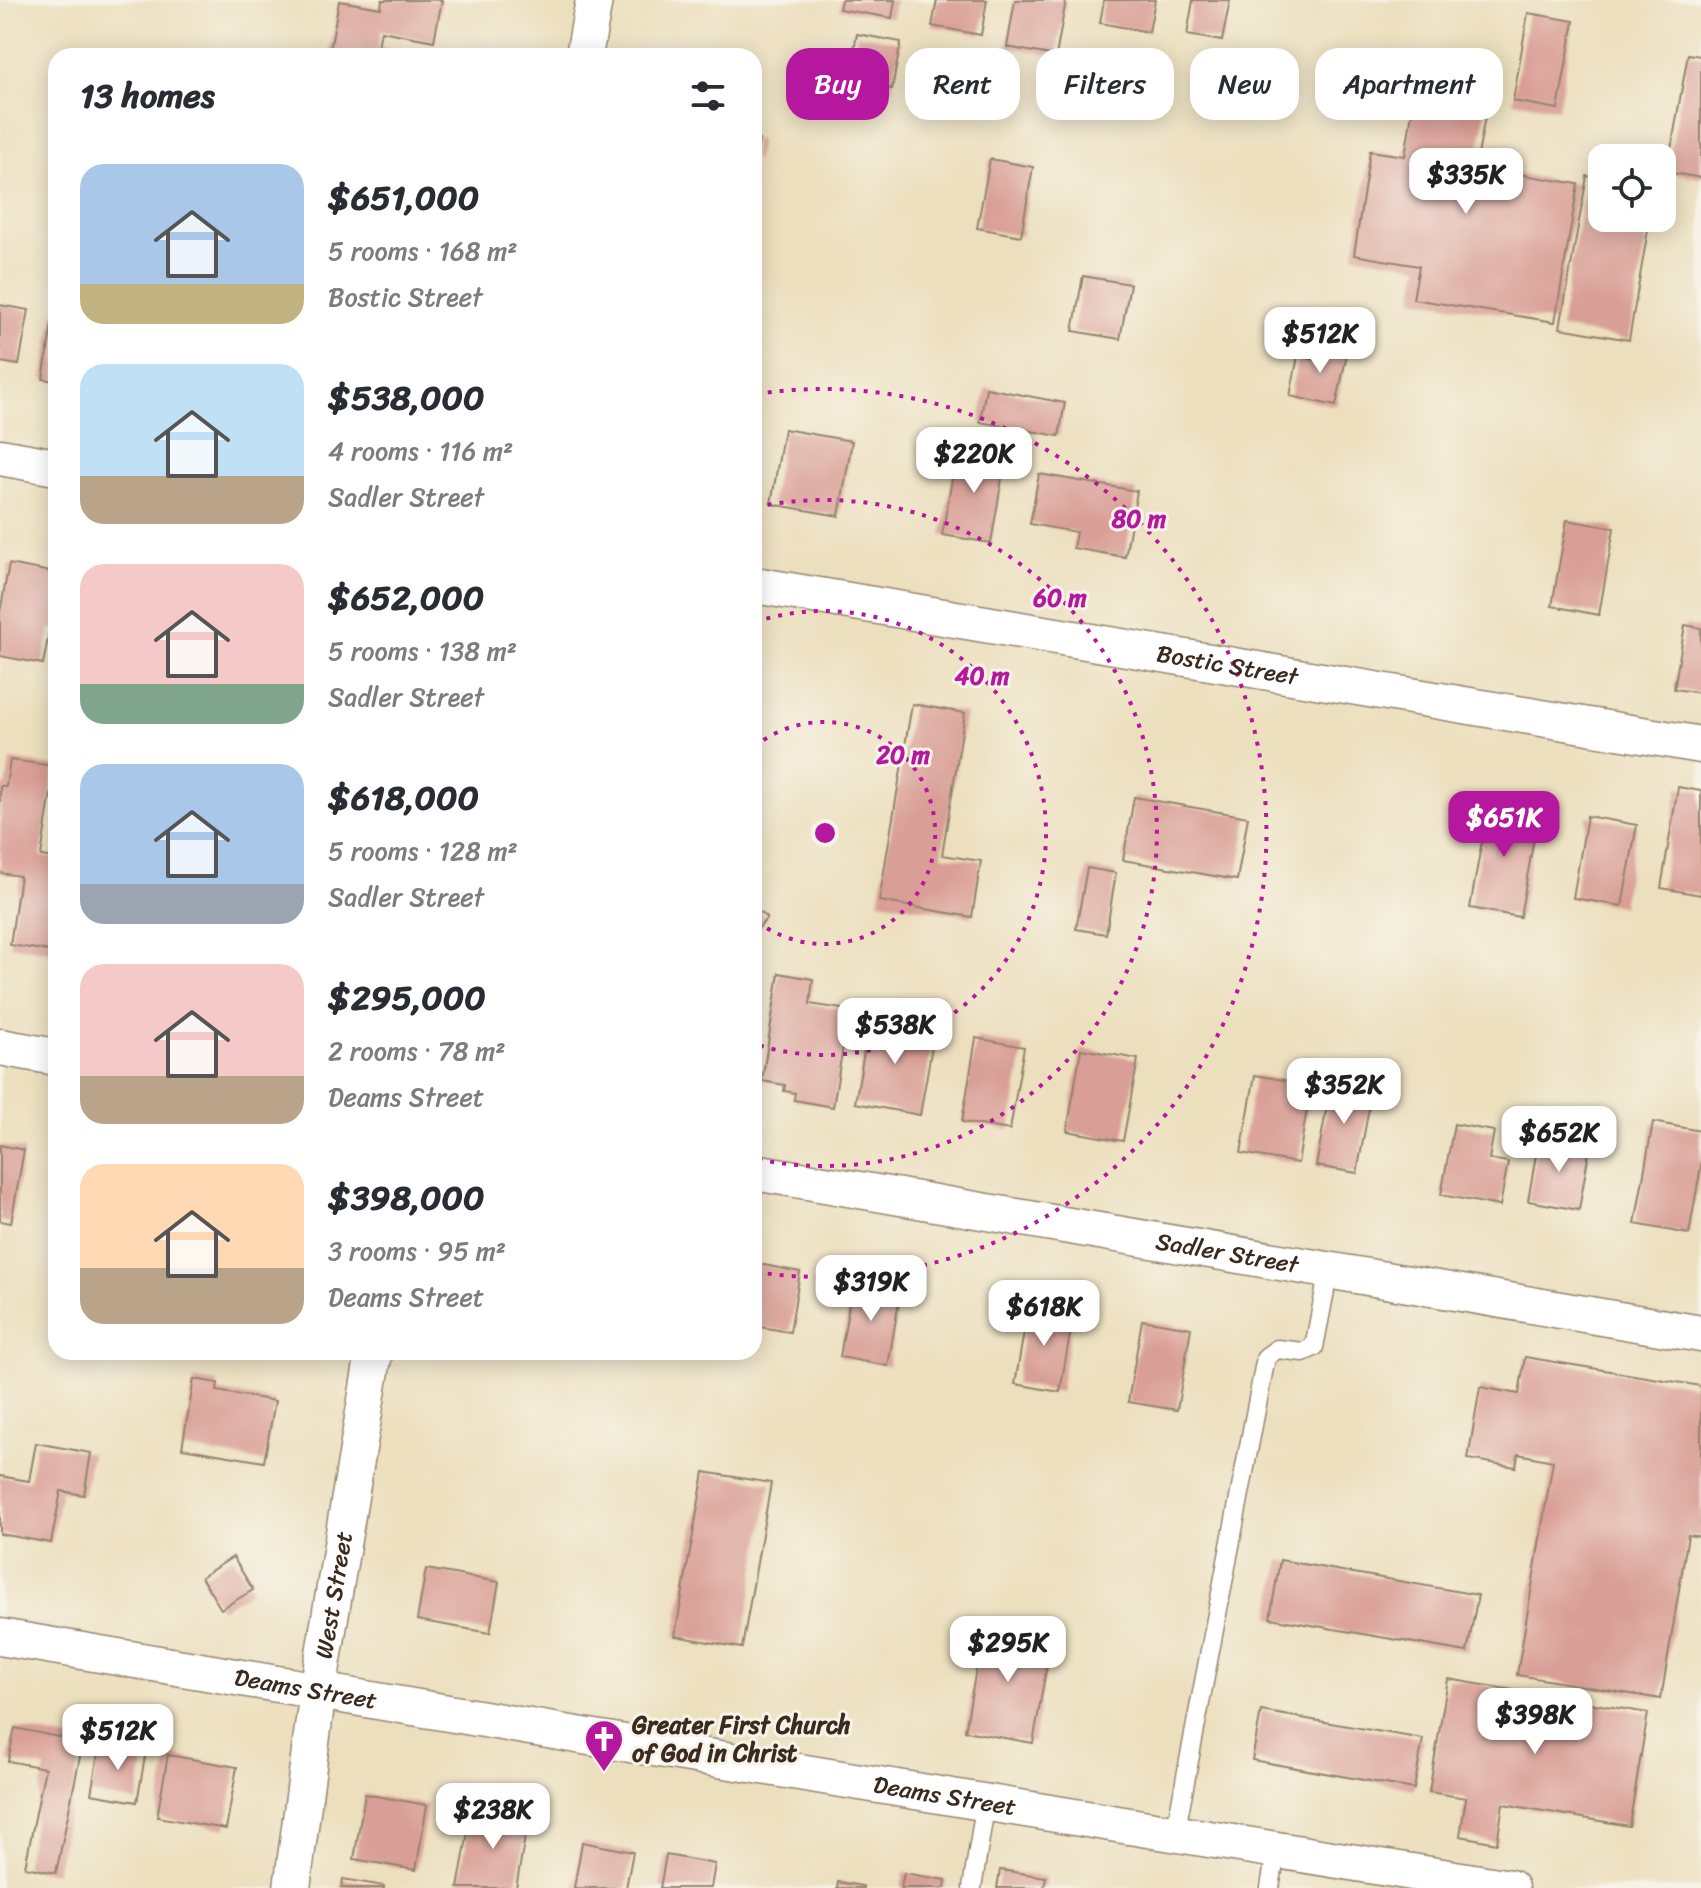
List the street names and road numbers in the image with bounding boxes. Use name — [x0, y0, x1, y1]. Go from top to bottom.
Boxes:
street label: Bostic Street — [1153, 632, 1302, 698]
street label: Sadler Street — [1153, 1220, 1303, 1286]
street label: West Street — [303, 1528, 365, 1662]
street label: Deams Street — [231, 1656, 380, 1722]
street label: Deams Street — [870, 1763, 1019, 1828]

